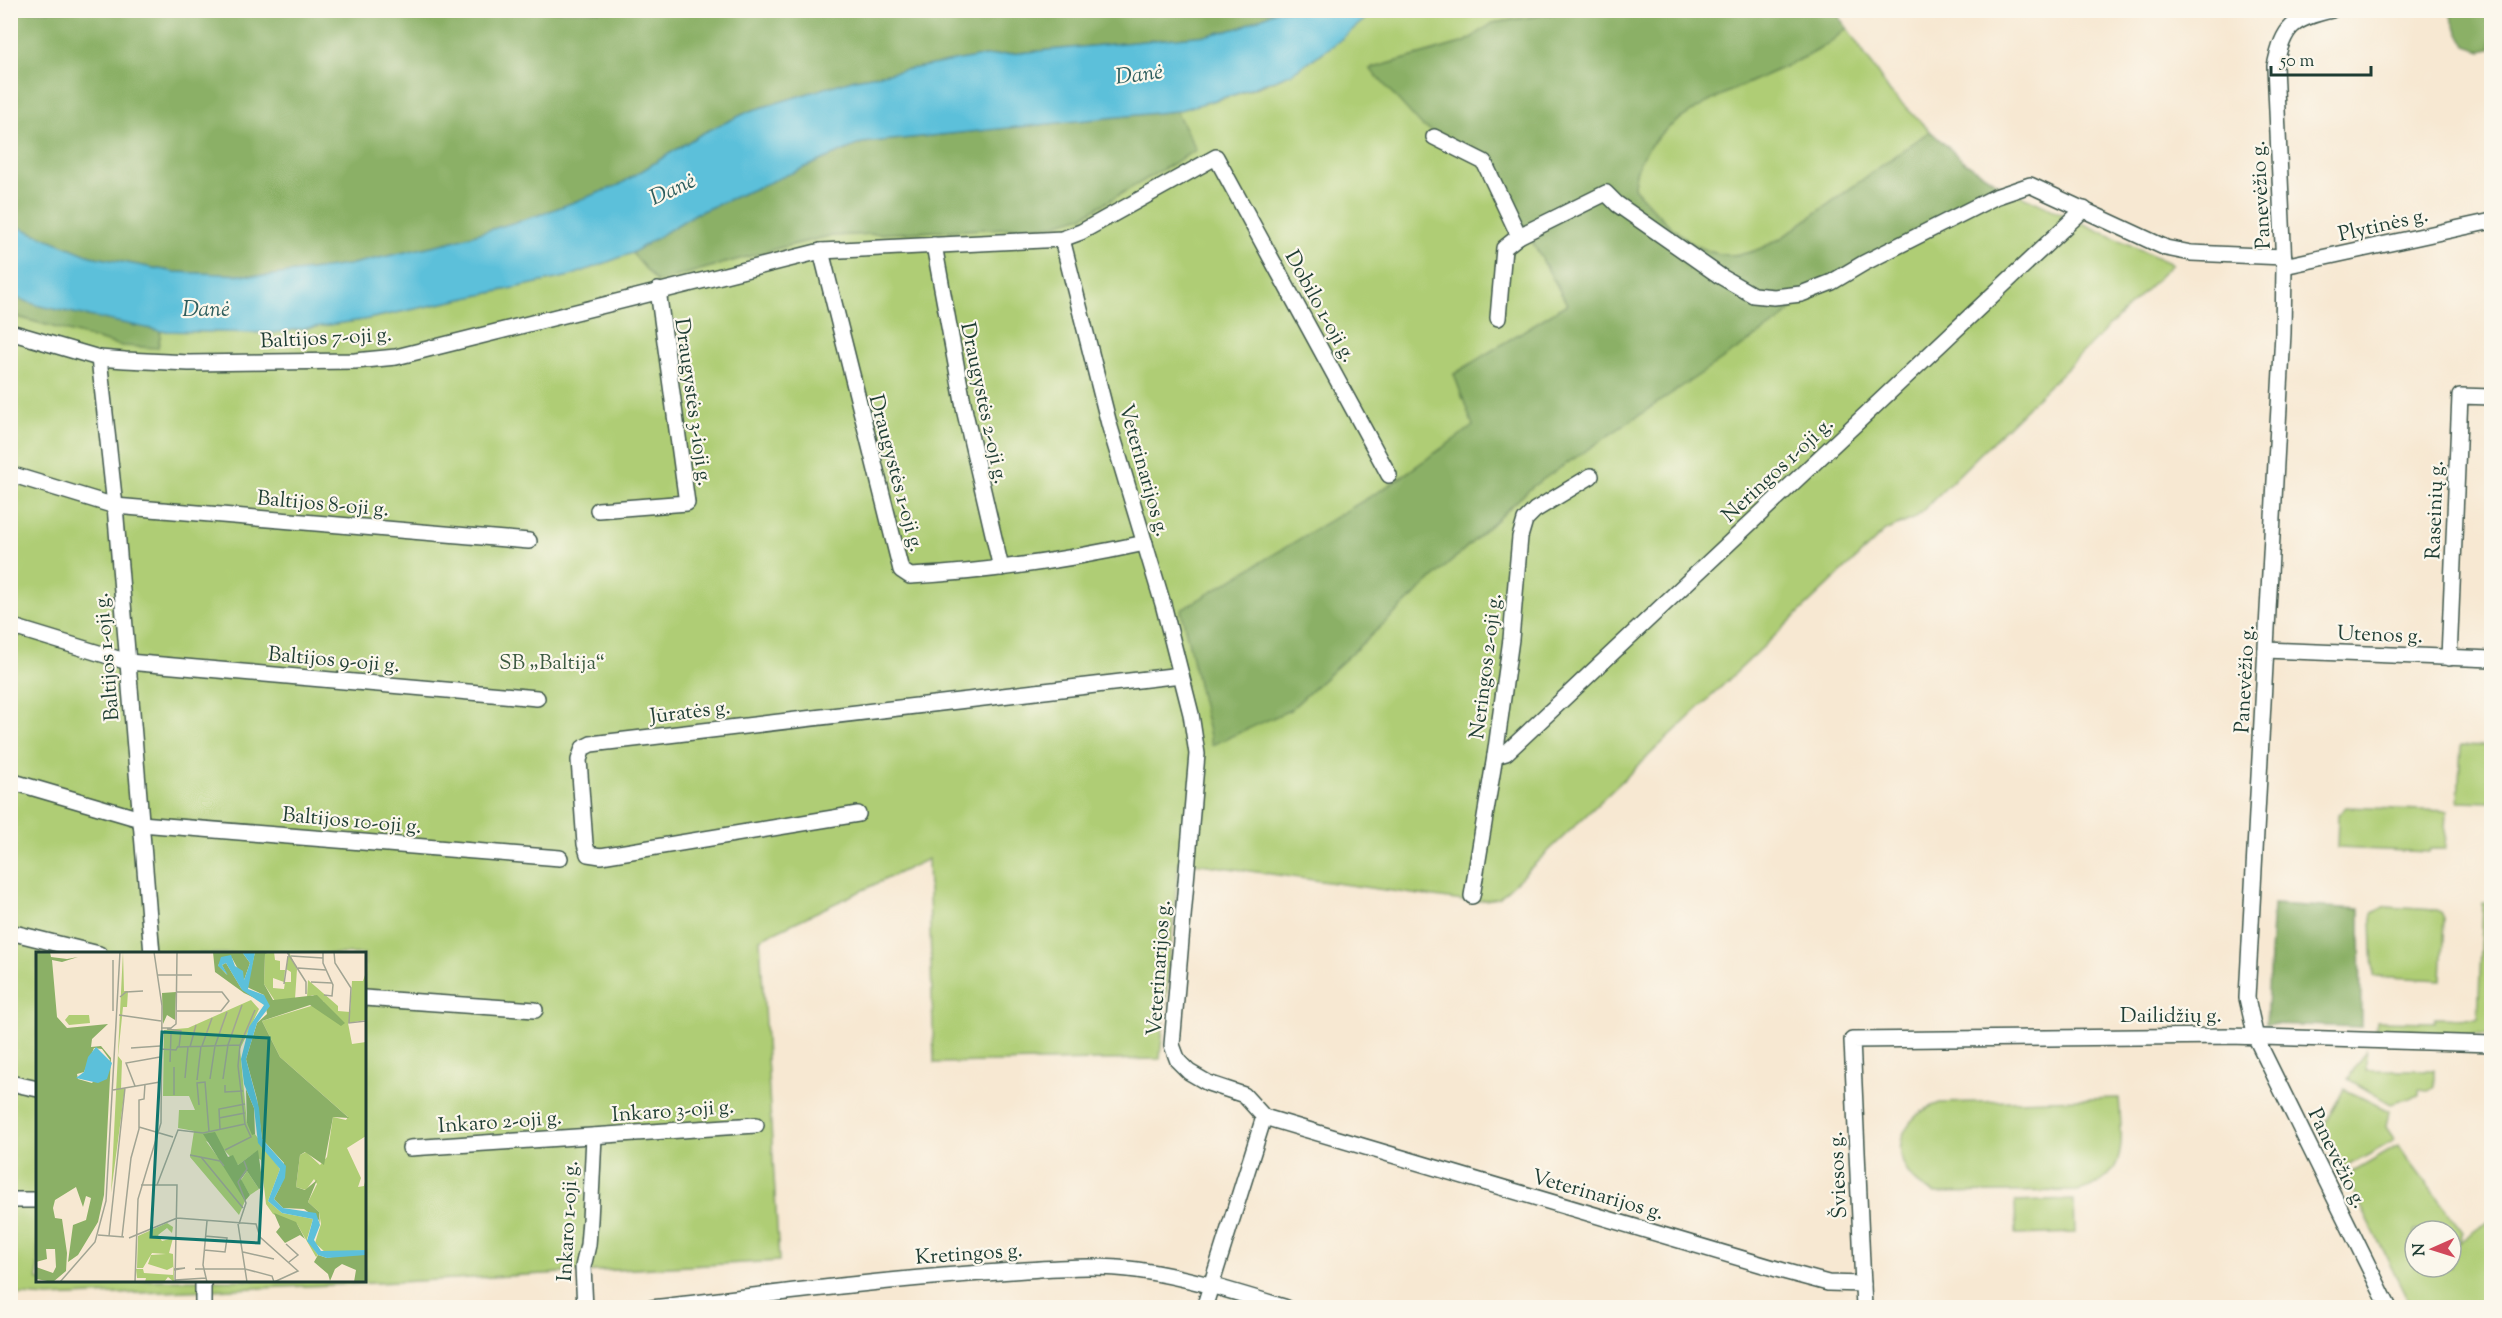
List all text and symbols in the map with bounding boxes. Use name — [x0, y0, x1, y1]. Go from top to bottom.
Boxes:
scale bar — [2271, 39, 2372, 77]
text: 50 m — [2279, 49, 2315, 75]
water label: Danė — [1114, 57, 1165, 95]
street label: Panevėžio g. — [2244, 140, 2280, 250]
water label: Danė — [645, 166, 702, 215]
street label: Plytinės g. — [2336, 201, 2431, 251]
street label: Dobilo 1-oji g. — [1276, 245, 1362, 369]
water label: Danė — [182, 295, 230, 327]
street label: Draugystės 3-ioji g. — [665, 316, 719, 488]
street label: Draugystės 2-oji g. — [951, 320, 1015, 487]
street label: Baltijos 7-oji g. — [259, 321, 393, 357]
street label: Draugystės 1-oji g. — [860, 391, 931, 556]
street label: Veterinarijos g. — [1110, 401, 1176, 540]
street label: Neringos 1-oji g. — [1716, 410, 1841, 530]
street label: Raseinių g. — [2419, 460, 2453, 560]
street label: Baltijos 8-oji g. — [256, 484, 390, 526]
street label: Baltijos 1-oji g. — [87, 591, 129, 722]
street label: Neringos 2-oji g. — [1463, 592, 1511, 741]
street label: Utenos g. — [2336, 620, 2423, 652]
street label: Panevėžio g. — [2228, 624, 2264, 734]
street label: Baltijos 9-oji g. — [267, 640, 401, 682]
park label: SB „Baltija“ — [499, 649, 605, 679]
street label: Jūratės g. — [647, 693, 732, 733]
street label: Baltijos 10-oji g. — [281, 801, 423, 843]
street label: Veterinarijos g. — [1140, 899, 1180, 1037]
inset map — [36, 952, 366, 1282]
street label: Dailidžių g. — [2120, 1002, 2222, 1032]
street label: Inkaro 3-oji g. — [611, 1093, 735, 1131]
street label: Inkaro 2-oji g. — [437, 1104, 563, 1142]
street label: Panevėžio g. — [2299, 1104, 2373, 1214]
street label: Šviesos g. — [1822, 1131, 1856, 1219]
street label: Inkaro 1-oji g. — [551, 1160, 587, 1282]
street label: Veterinarijos g. — [1528, 1163, 1667, 1229]
north arrow — [2403, 1219, 2463, 1279]
street label: Kretingos g. — [914, 1236, 1024, 1274]
text: N — [2409, 1242, 2432, 1257]

